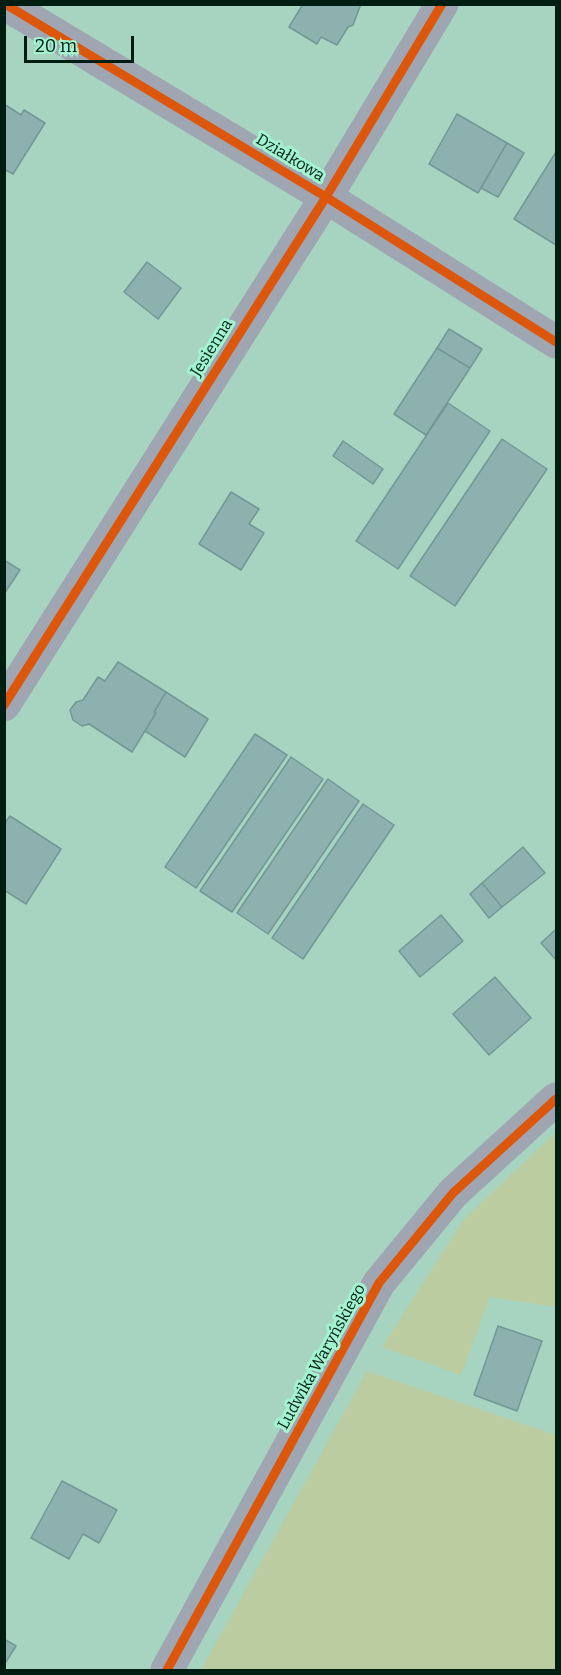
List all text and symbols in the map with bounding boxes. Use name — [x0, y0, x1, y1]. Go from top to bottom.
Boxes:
scale bar — [27, 24, 136, 62]
text: 20 m — [35, 35, 77, 57]
street label: Działkowa — [252, 130, 328, 186]
street label: Jesienna — [187, 316, 237, 380]
street label: Ludwika Waryńskiego — [274, 1281, 370, 1433]

